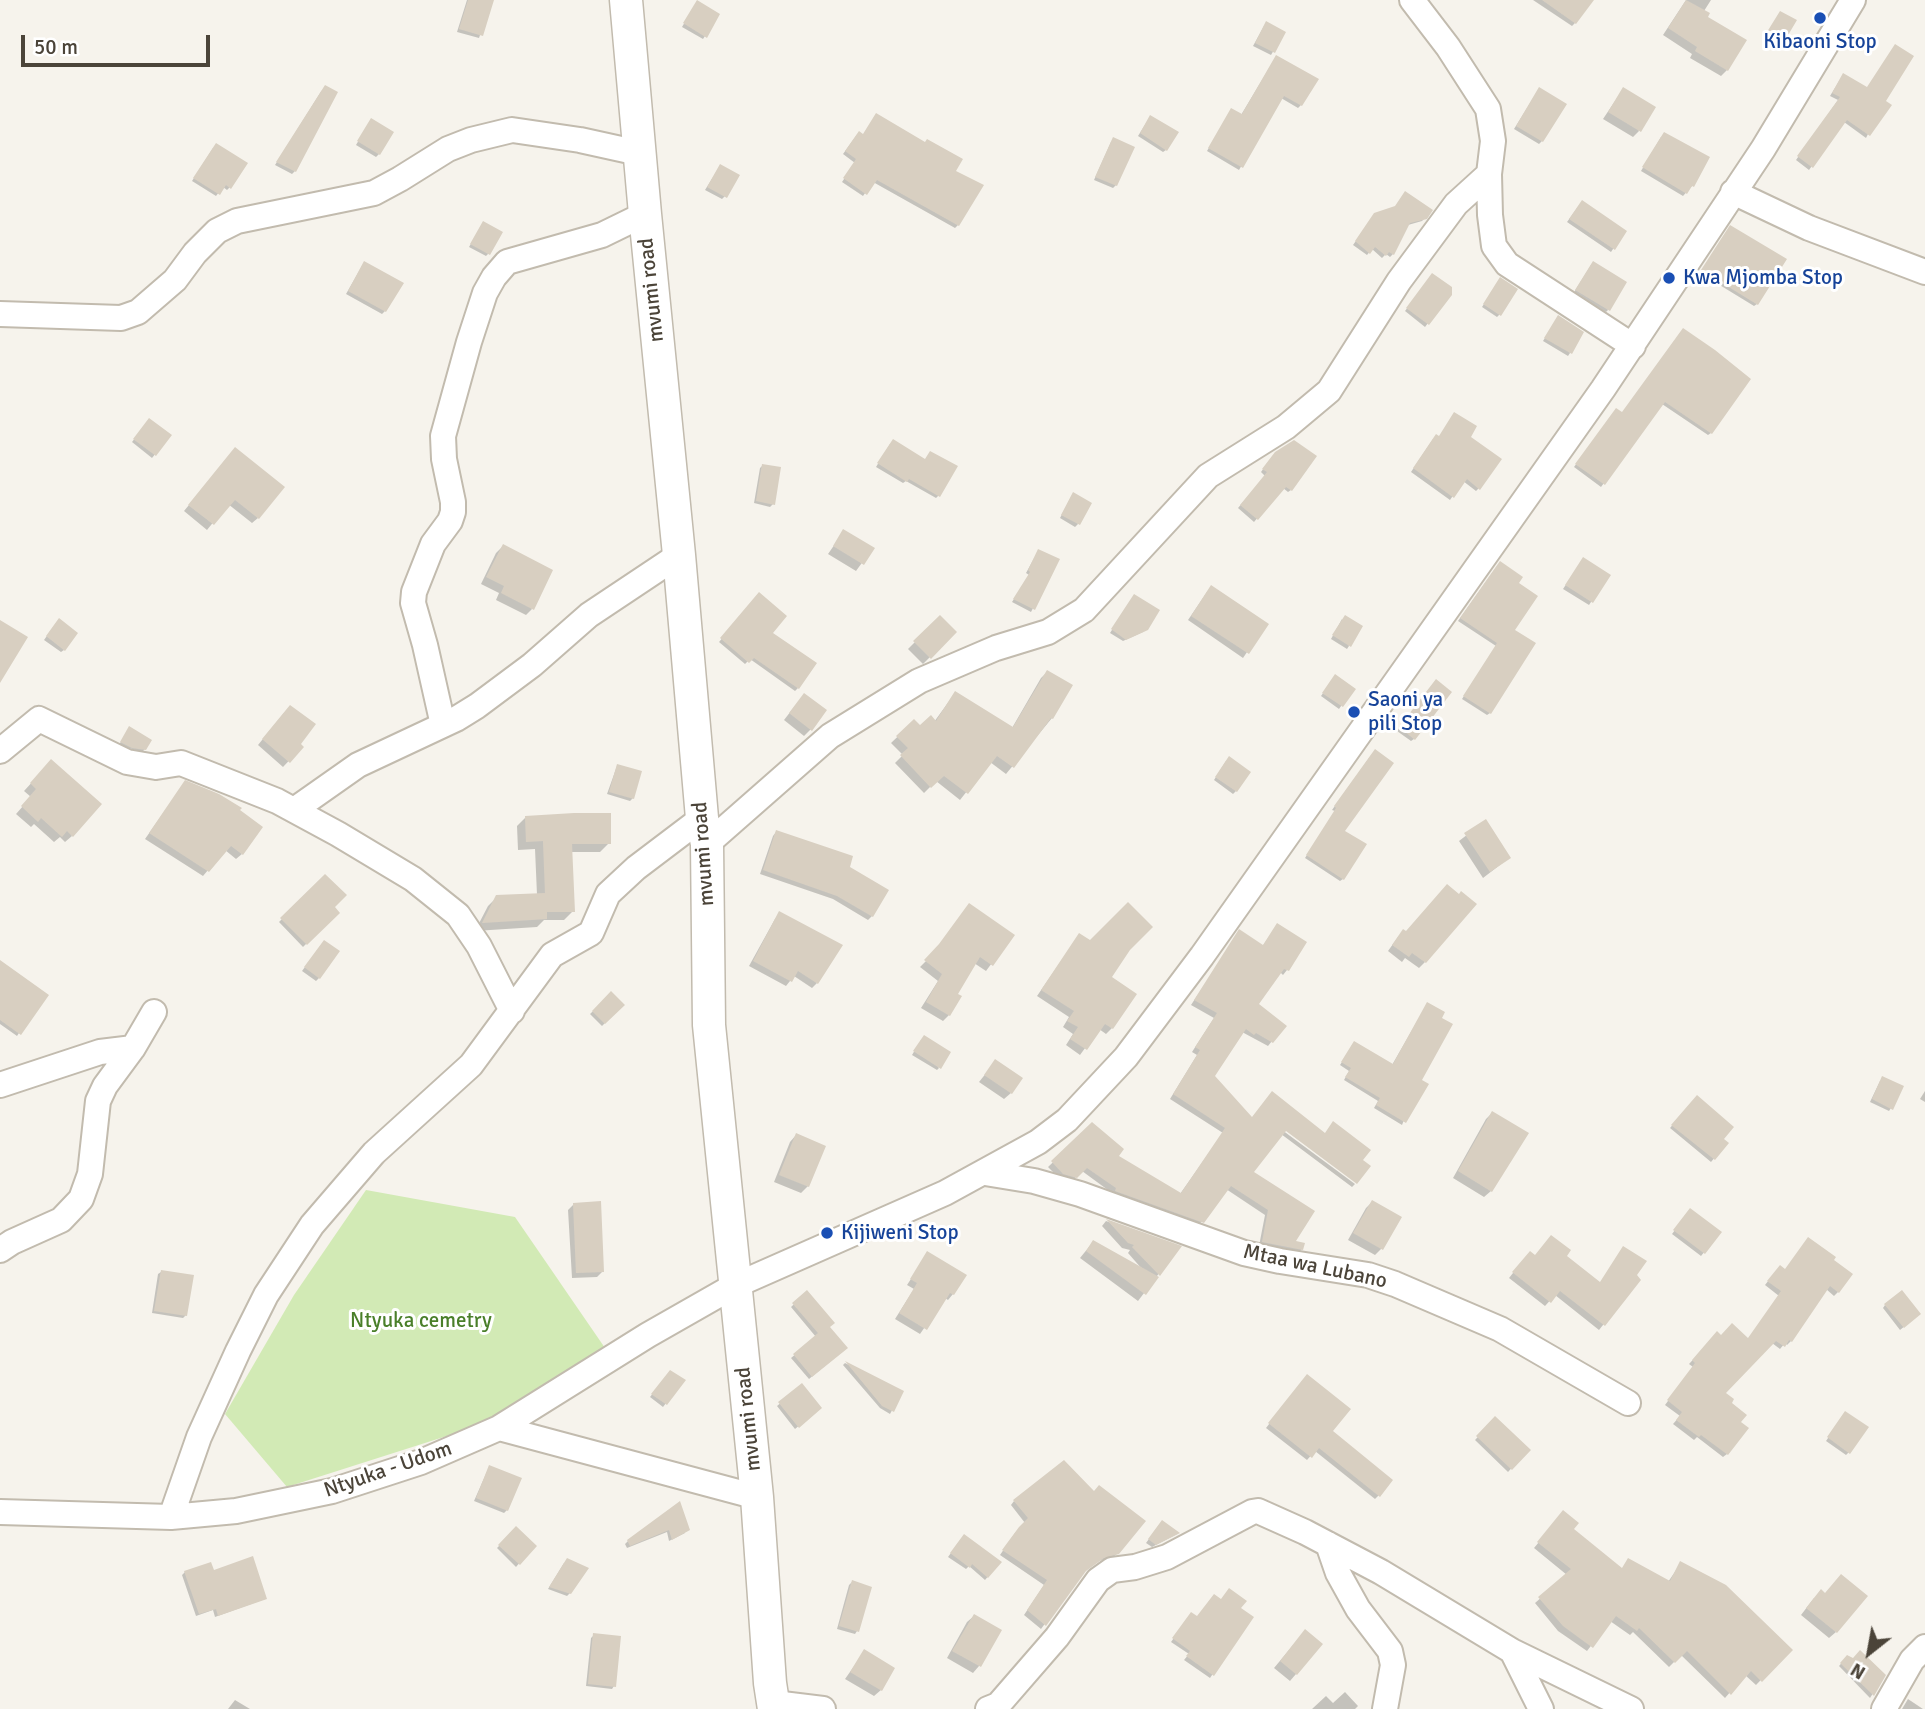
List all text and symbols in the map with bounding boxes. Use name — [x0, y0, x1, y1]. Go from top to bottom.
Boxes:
marker: Kibaoni Stop — [1812, 10, 1828, 26]
scale bar — [24, 21, 214, 65]
place label: Kibaoni Stop — [1763, 29, 1877, 55]
text: 50 m — [34, 34, 78, 60]
street label: mvumi road — [634, 237, 670, 343]
place label: Kwa Mjomba Stop — [1683, 265, 1843, 291]
marker: Kwa Mjomba Stop — [1661, 270, 1677, 286]
place label: Saoni ya pili Stop — [1368, 687, 1443, 737]
marker: Saoni ya pili Stop — [1346, 704, 1362, 720]
street label: mvumi road — [688, 801, 720, 907]
place label: Kijiweni Stop — [841, 1220, 959, 1246]
marker: Kijiweni Stop — [819, 1225, 835, 1241]
street label: Mtaa wa Lubano — [1241, 1239, 1389, 1295]
park label: Ntyuka cemetry — [350, 1308, 492, 1334]
street label: mvumi road — [731, 1366, 767, 1472]
street label: Ntyuka - Udom — [321, 1436, 455, 1504]
north arrow — [1834, 1618, 1904, 1688]
text: N — [1846, 1657, 1870, 1685]

